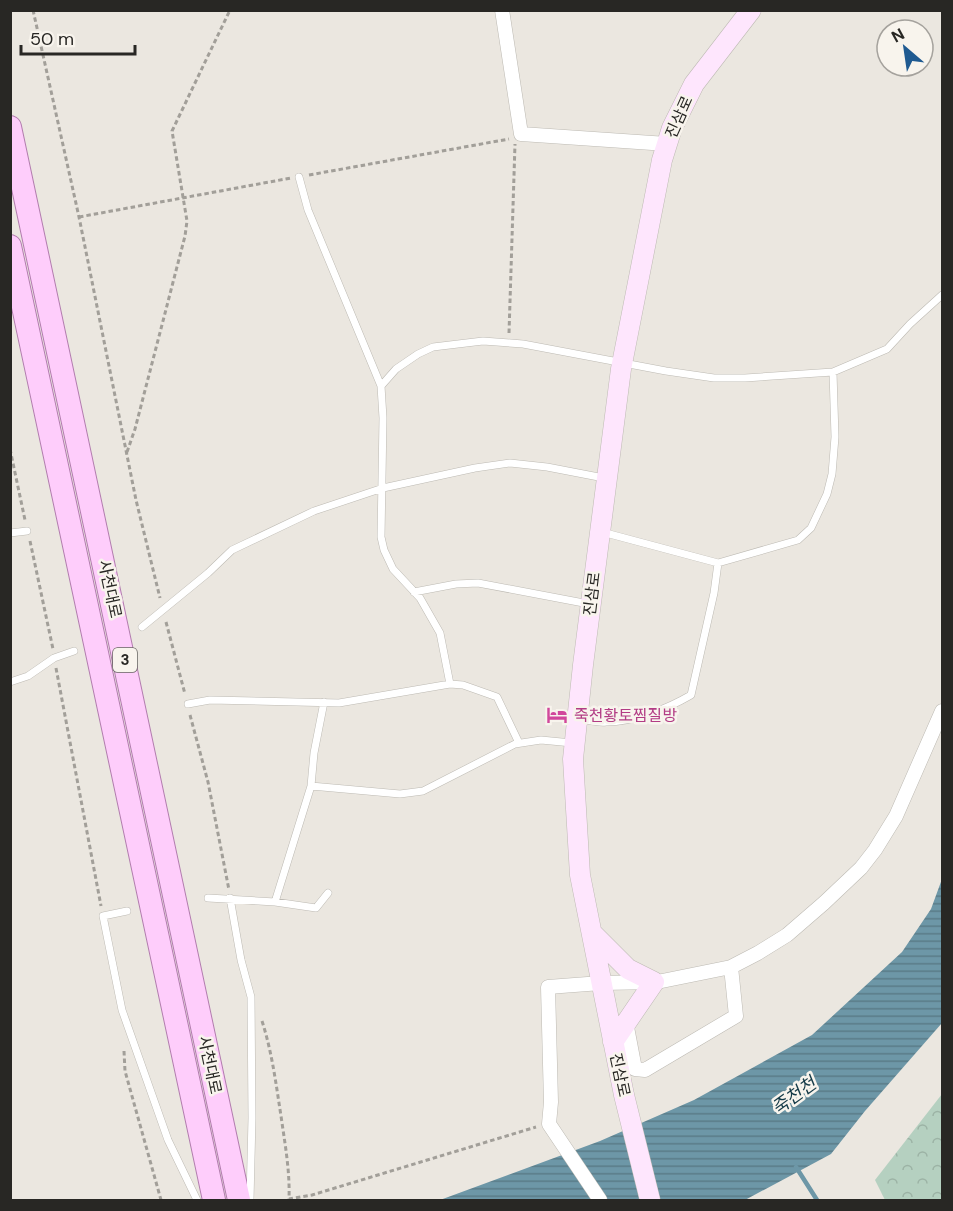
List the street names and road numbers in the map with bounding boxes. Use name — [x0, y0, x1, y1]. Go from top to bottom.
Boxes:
street label: 진삼로 — [660, 92, 698, 141]
street label: 사천대로 — [94, 558, 126, 620]
street label: 진삼로 — [579, 571, 605, 617]
road number: 3 — [113, 648, 137, 672]
street label: 사천대로 — [194, 1034, 226, 1096]
street label: 진삼로 — [605, 1051, 635, 1099]

